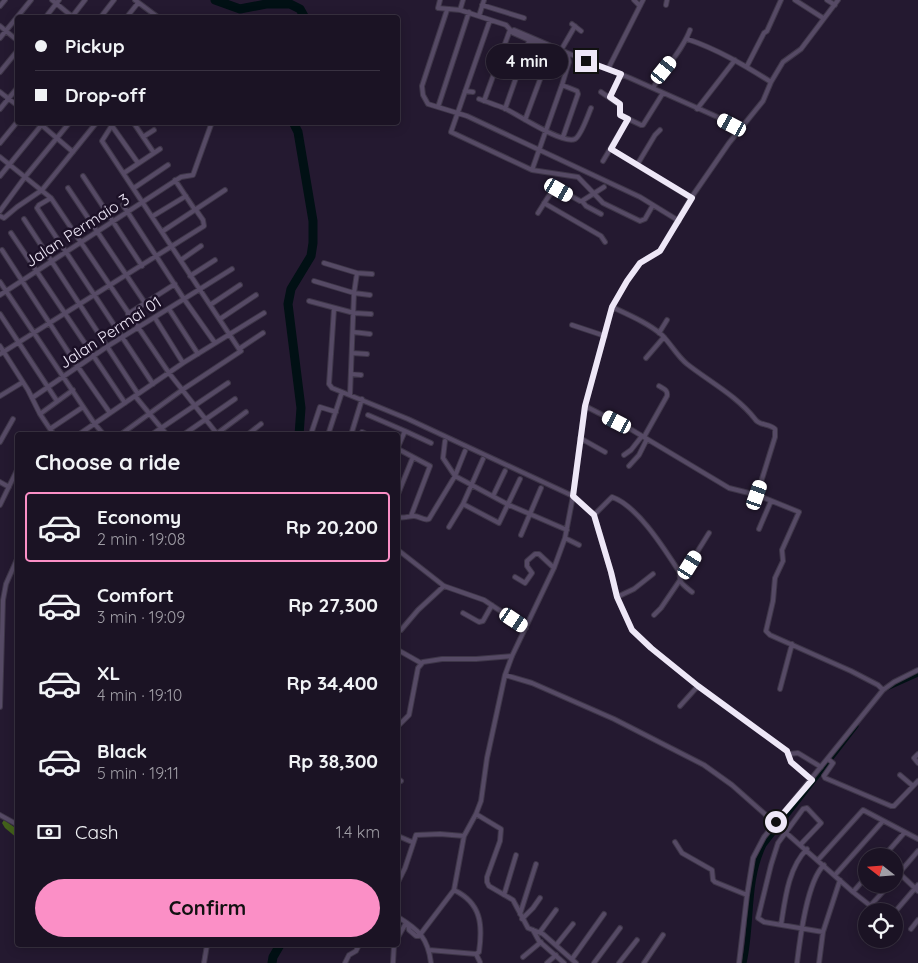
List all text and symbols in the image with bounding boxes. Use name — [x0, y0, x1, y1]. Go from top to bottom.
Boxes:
text: Pickup — [65, 34, 125, 58]
callout: 4 min — [486, 44, 568, 78]
route end — [575, 50, 597, 72]
text: 4 min — [506, 51, 548, 71]
car — [648, 54, 679, 86]
text: Drop-off — [65, 83, 146, 107]
car — [715, 111, 748, 139]
car — [542, 176, 575, 204]
street label: Jalan Permaio 3 — [21, 189, 133, 271]
street label: Jalan Permai 01 — [55, 291, 165, 373]
car — [600, 409, 633, 435]
text: Choose a ride — [35, 448, 180, 476]
car — [745, 478, 768, 512]
icon: car — [37, 505, 82, 550]
text: Economy — [97, 505, 181, 529]
text: Rp 20,200 — [286, 515, 378, 539]
text: 2 min · 19:08 — [97, 529, 185, 549]
car — [675, 548, 704, 582]
icon: car — [37, 583, 82, 628]
text: Comfort — [97, 583, 174, 607]
text: Rp 27,300 — [288, 593, 378, 617]
car — [497, 605, 530, 635]
text: 3 min · 19:09 — [97, 607, 185, 627]
icon: car — [37, 661, 82, 706]
text: XL — [97, 661, 120, 685]
text: Rp 34,400 — [287, 671, 378, 695]
text: 4 min · 19:10 — [97, 685, 182, 705]
icon: car — [37, 739, 82, 784]
text: Black — [97, 739, 147, 763]
text: Rp 38,300 — [288, 749, 378, 773]
text: 5 min · 19:11 — [97, 763, 179, 783]
route start — [765, 811, 787, 833]
icon: cash — [35, 818, 63, 846]
text: Cash — [75, 820, 119, 844]
text: 1.4 km — [336, 822, 380, 842]
north arrow — [858, 848, 902, 892]
map controls — [858, 848, 903, 948]
button: Confirm — [35, 879, 380, 937]
button: locate — [858, 903, 903, 948]

